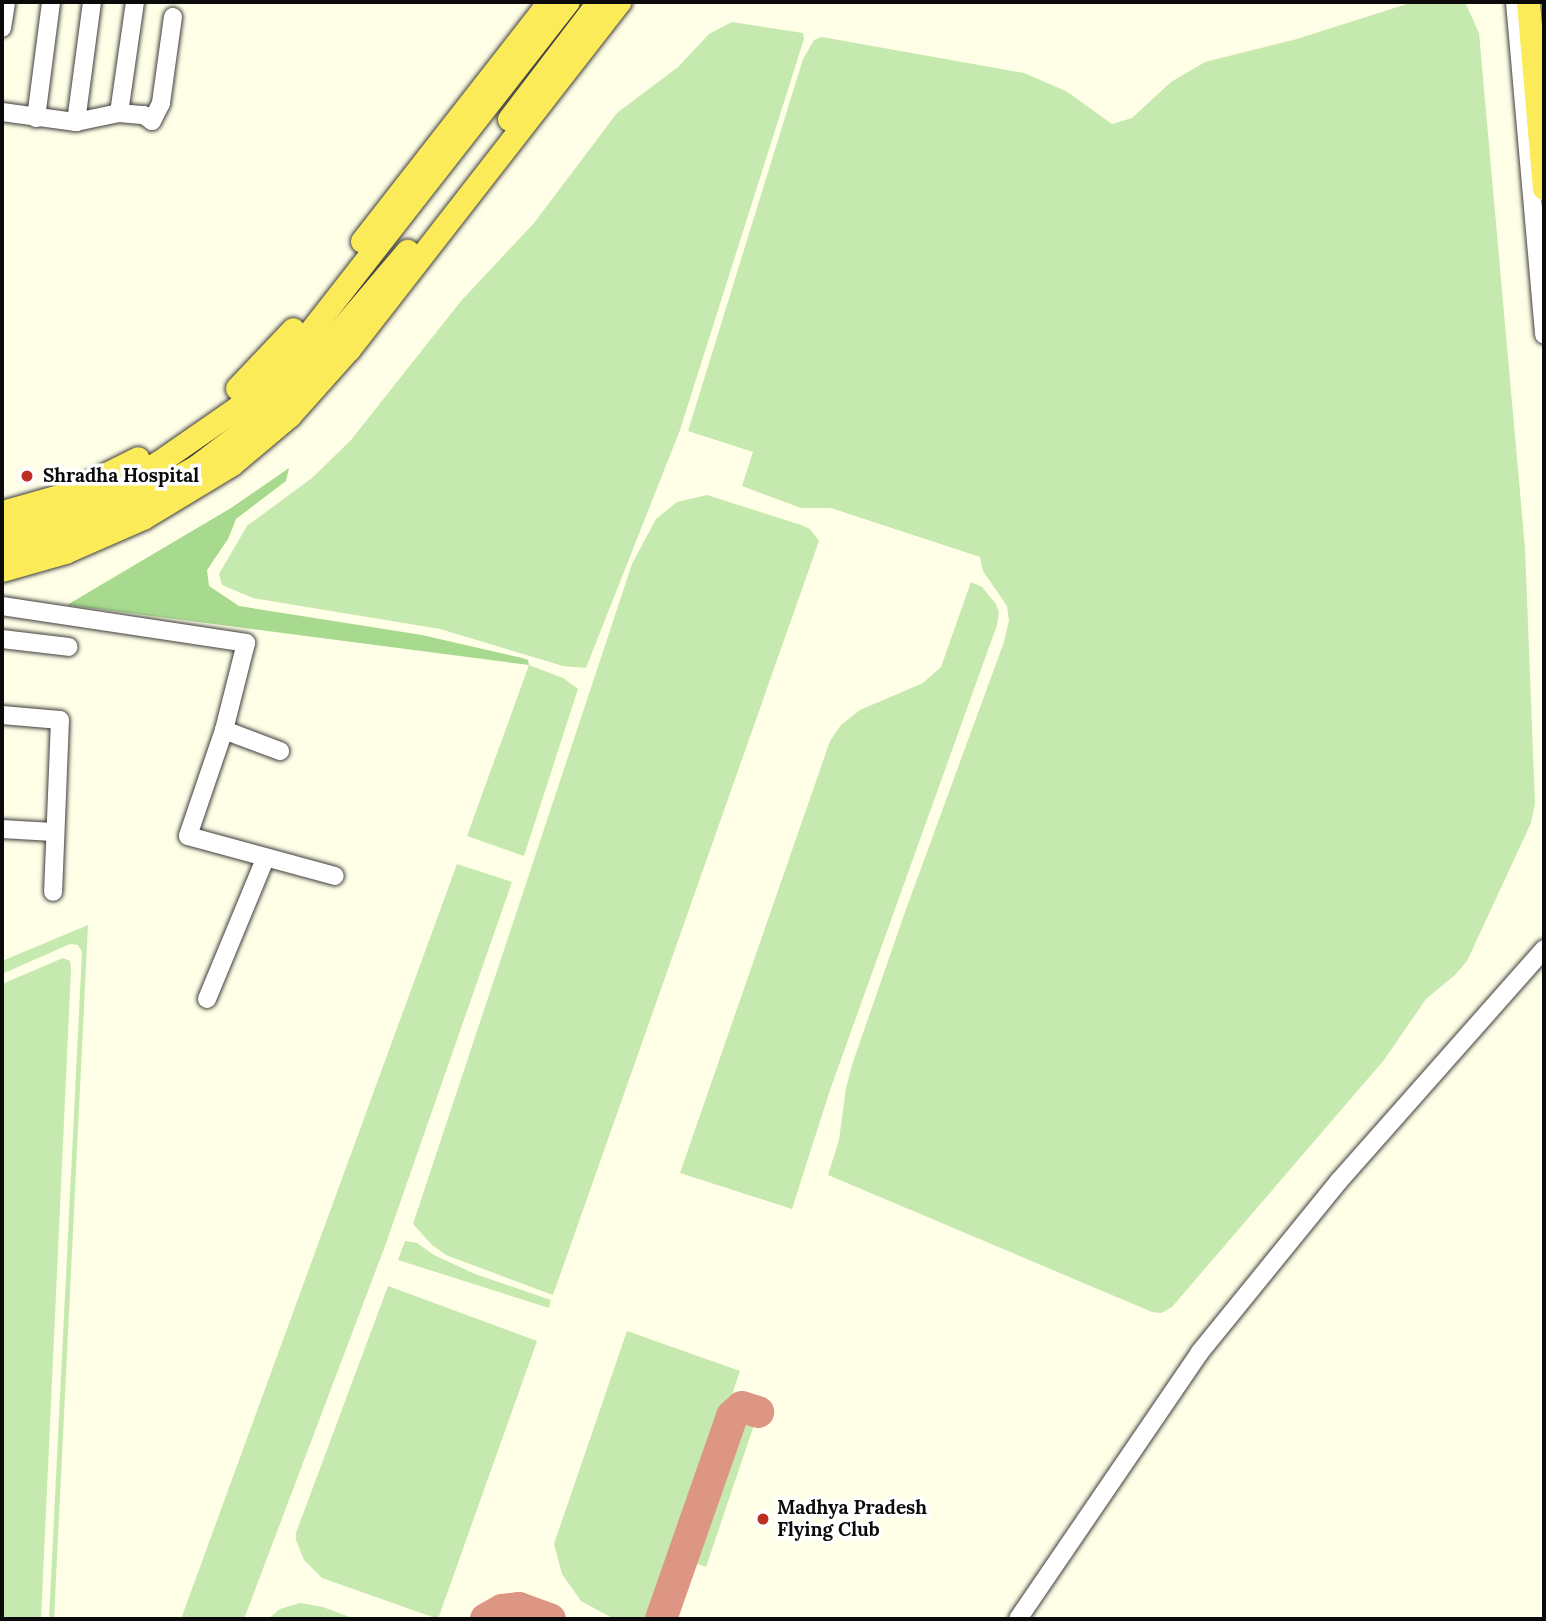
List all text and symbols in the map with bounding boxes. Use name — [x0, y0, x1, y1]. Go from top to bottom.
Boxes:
place label: Shradha Hospital — [43, 465, 199, 487]
marker: Shradha Hospital — [17, 466, 37, 486]
place label: Madhya Pradesh Flying Club — [777, 1497, 927, 1541]
marker: Madhya Pradesh Flying Club — [755, 1511, 771, 1527]

